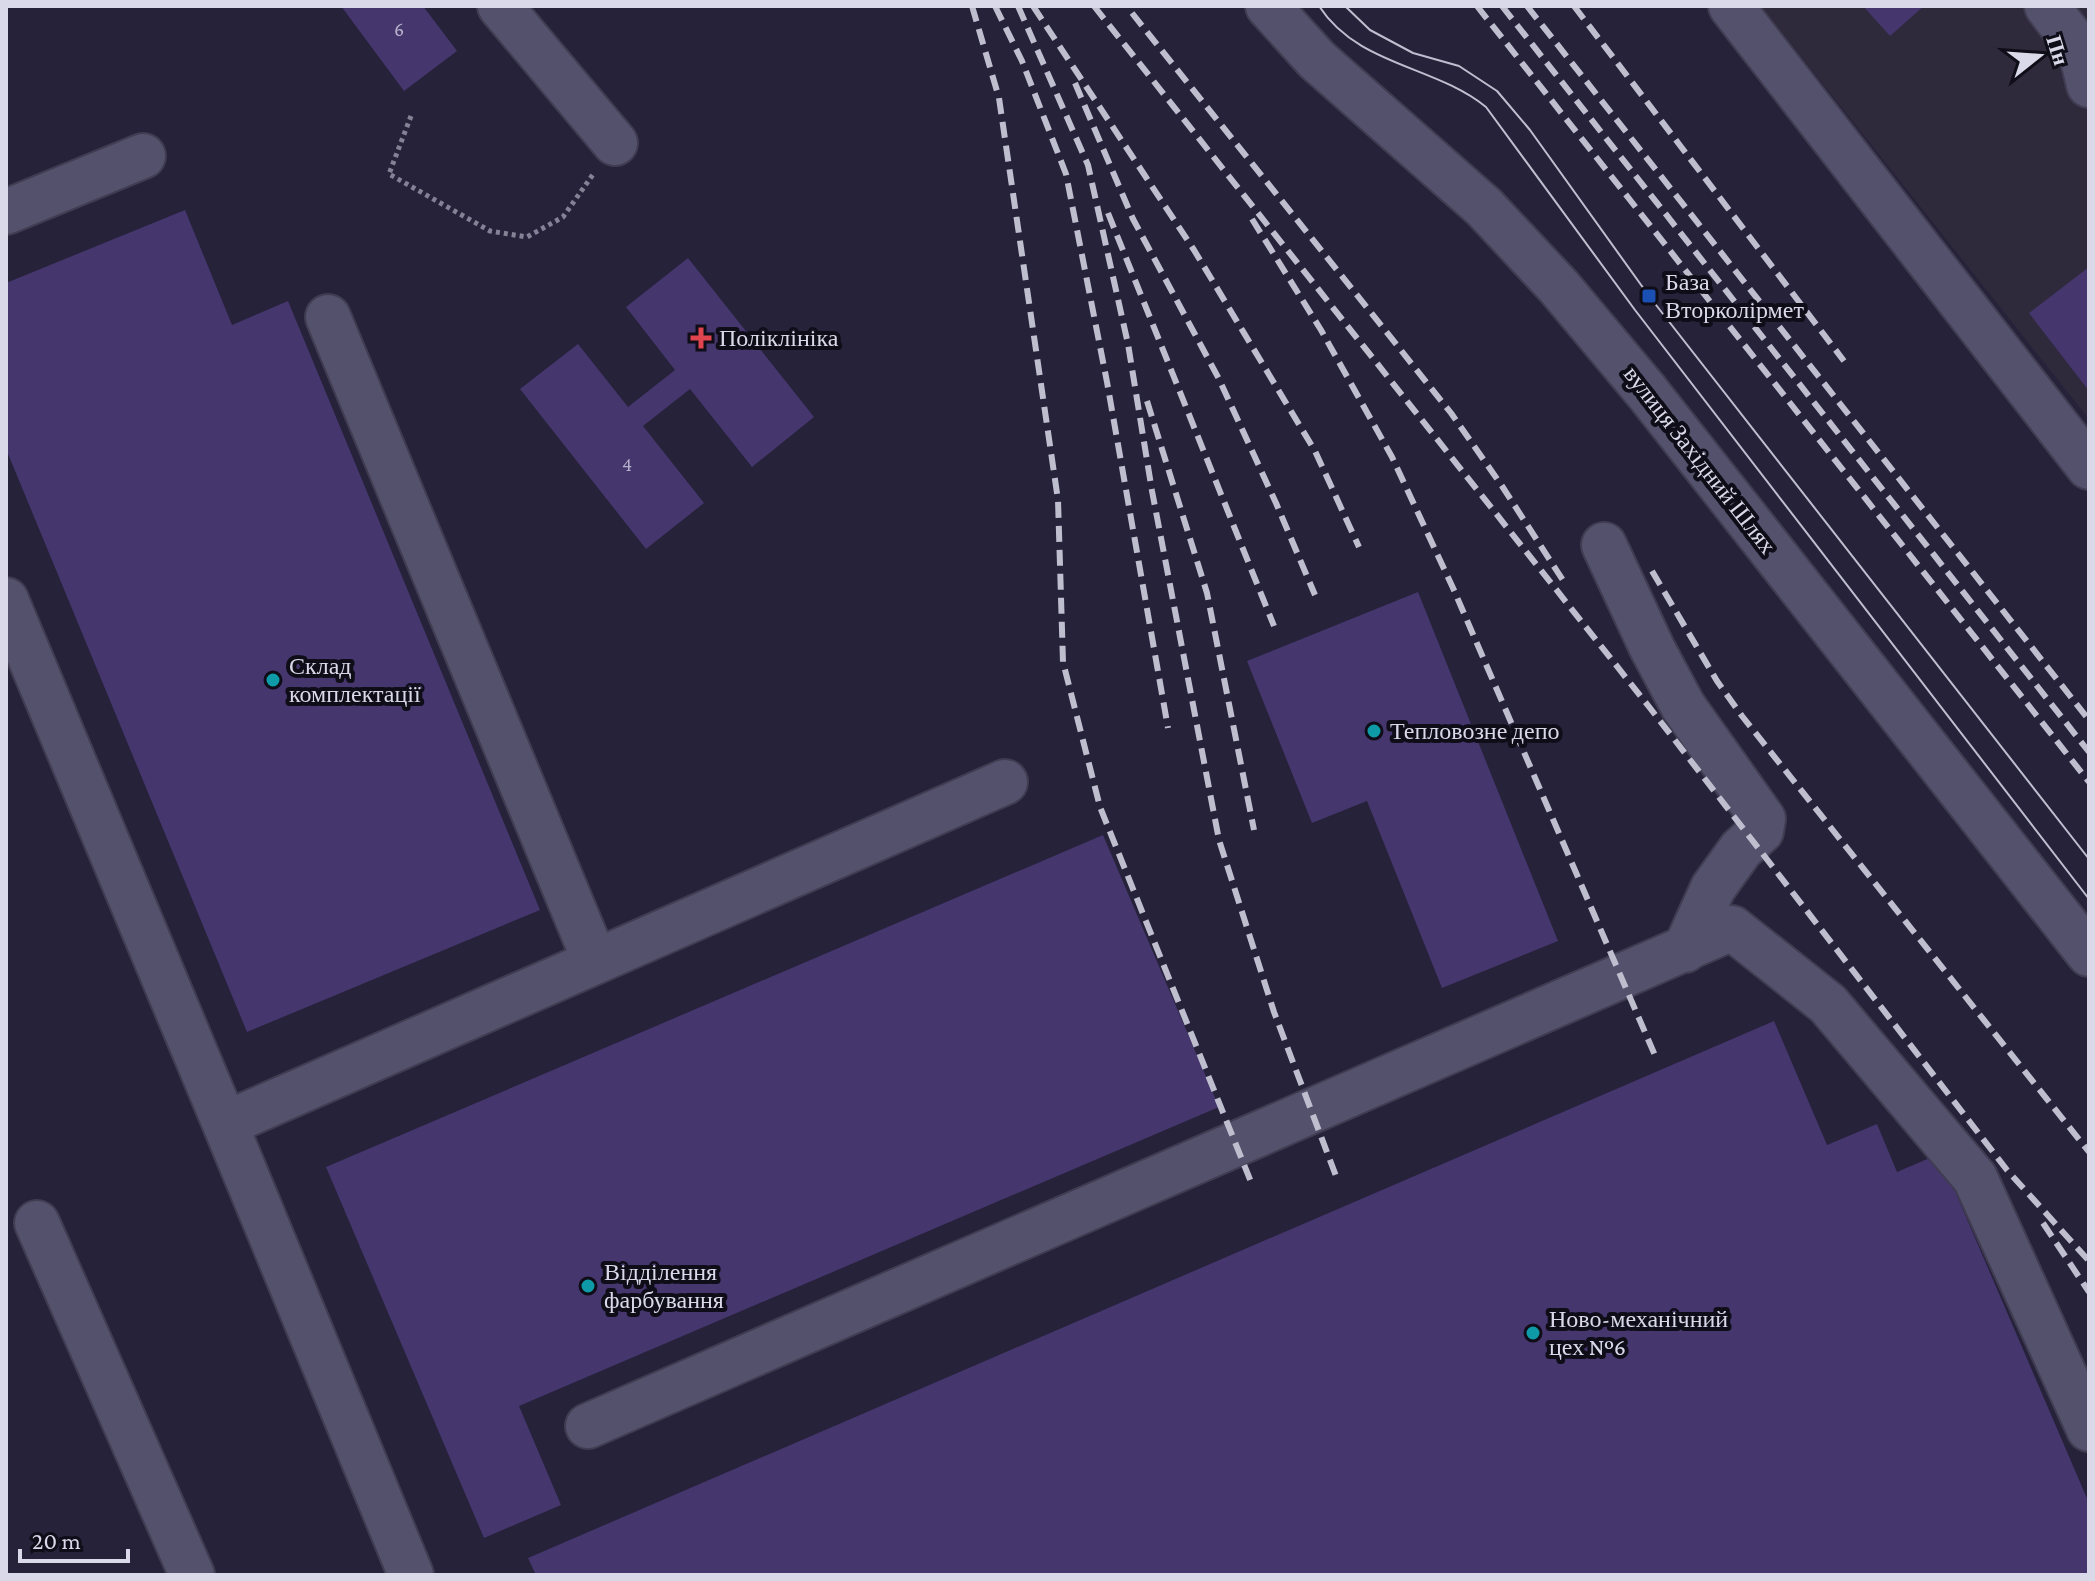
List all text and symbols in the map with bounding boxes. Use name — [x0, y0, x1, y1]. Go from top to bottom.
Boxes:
north arrow — [1999, 16, 2079, 96]
house number: 6 — [394, 18, 404, 40]
text: Пн — [2041, 32, 2074, 69]
place label: База Вторколірмет — [1665, 268, 1804, 323]
marker: База Вторколірмет — [1640, 287, 1658, 305]
place label: Поліклініка — [719, 324, 839, 351]
marker: Поліклініка — [690, 327, 712, 349]
street label: вулиця Західний Шлях — [1619, 361, 1782, 559]
house number: 4 — [622, 453, 632, 475]
place label: Склад комплектації — [289, 652, 421, 707]
marker: Склад комплектації — [264, 671, 282, 689]
place label: Тепловозне депо — [1390, 717, 1560, 744]
marker: Тепловозне депо — [1365, 722, 1383, 740]
place label: Відділення фарбування — [604, 1258, 724, 1313]
marker: Відділення фарбування — [579, 1277, 597, 1295]
place label: Ново-механічний цех №6 — [1549, 1305, 1728, 1360]
marker: Ново-механічний цех №6 — [1524, 1324, 1542, 1342]
scale bar — [20, 1513, 128, 1563]
text: 20 m — [32, 1527, 81, 1554]

